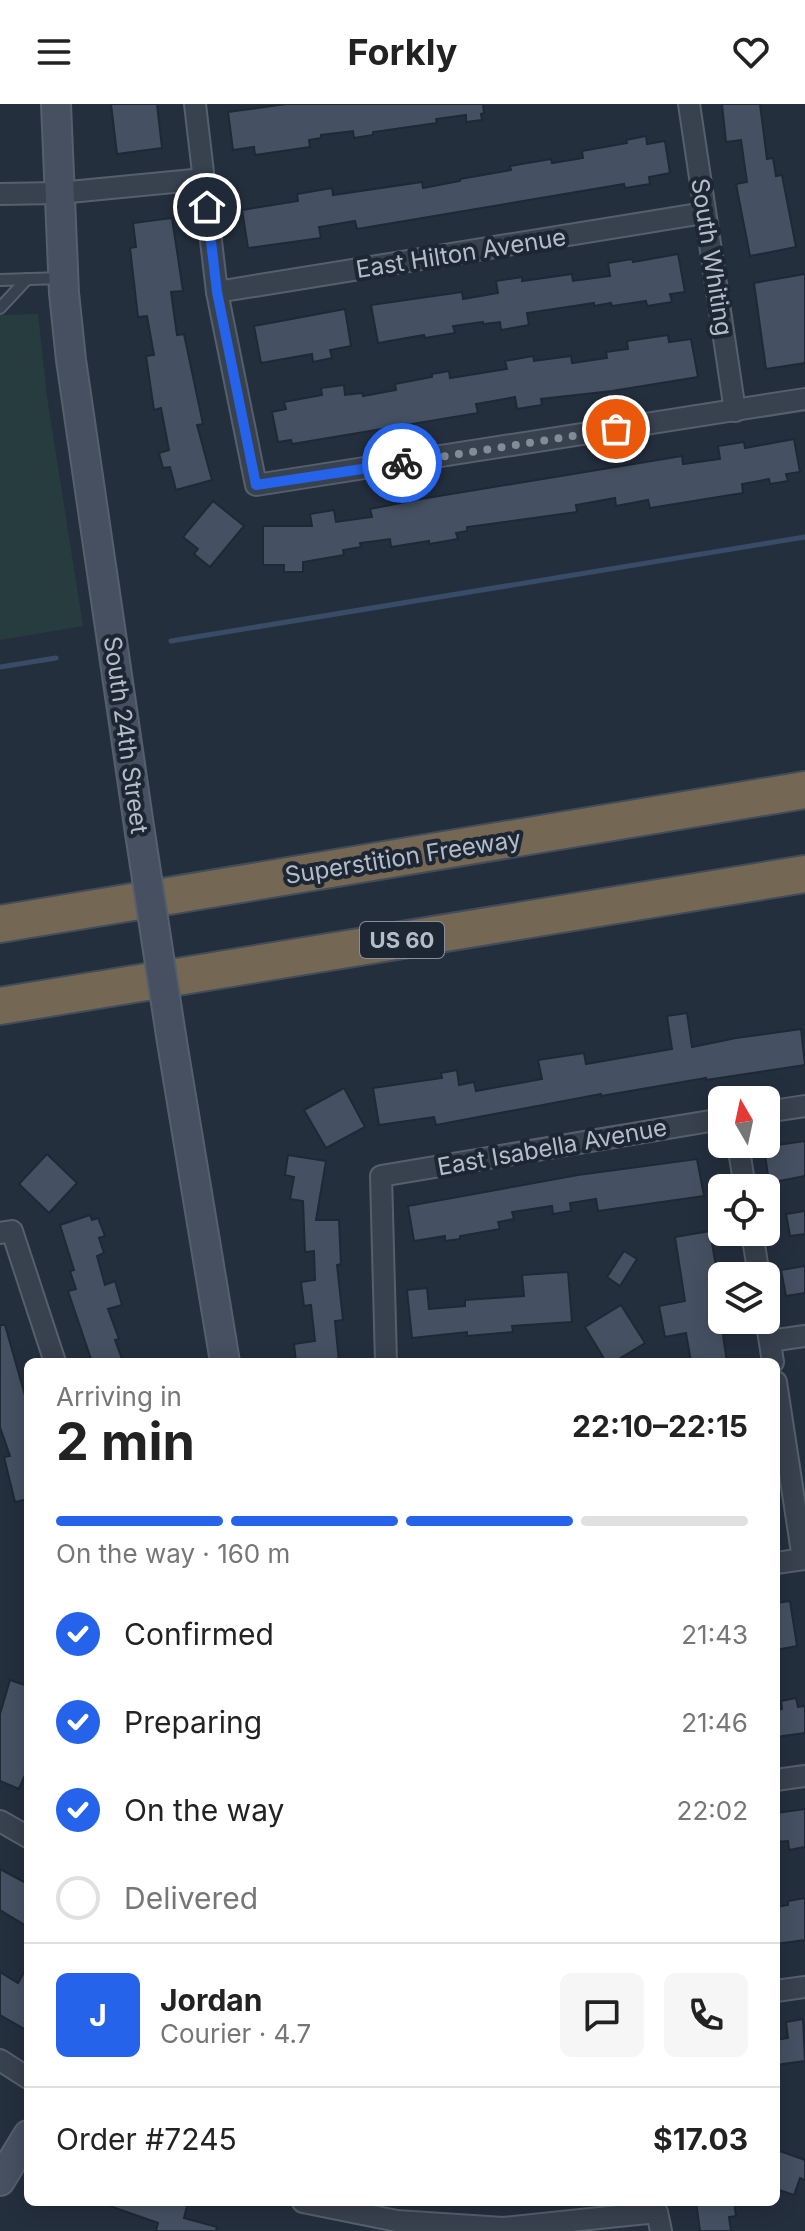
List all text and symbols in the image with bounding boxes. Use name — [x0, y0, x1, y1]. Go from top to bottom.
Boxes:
icon: menu — [32, 30, 76, 74]
text: Forkly — [347, 30, 458, 74]
icon: heart — [729, 30, 773, 74]
pin — [173, 173, 241, 241]
street label: South Whiting — [685, 176, 739, 338]
icon: home — [185, 185, 229, 229]
street label: East Hilton Avenue — [354, 222, 568, 284]
pin — [582, 395, 650, 463]
icon: bag — [594, 407, 638, 451]
courier — [362, 423, 442, 503]
icon: bike — [380, 441, 424, 485]
street label: South 24th Street — [98, 634, 154, 836]
street label: Superstition Freeway — [283, 824, 523, 890]
road number: US 60 — [360, 922, 444, 958]
north arrow — [708, 1086, 780, 1158]
map controls — [708, 1086, 780, 1334]
street label: East Isabella Avenue — [435, 1113, 669, 1181]
button: locate — [708, 1174, 780, 1246]
button: layers — [708, 1262, 780, 1334]
text: Arriving in — [56, 1381, 182, 1412]
text: 22:10–22:15 — [572, 1408, 748, 1444]
text: 2 min — [56, 1410, 195, 1473]
text: On the way · 160 m — [56, 1538, 290, 1569]
icon: check — [56, 1612, 100, 1656]
text: Confirmed — [124, 1616, 274, 1652]
text: 21:43 — [681, 1619, 748, 1650]
icon: check — [56, 1700, 100, 1744]
text: Preparing — [124, 1704, 262, 1740]
text: 21:46 — [681, 1707, 748, 1738]
icon: check — [56, 1788, 100, 1832]
text: On the way — [124, 1792, 284, 1828]
text: 22:02 — [677, 1795, 748, 1826]
text: Delivered — [124, 1880, 258, 1916]
button: chat — [560, 1973, 644, 2057]
button: phone — [664, 1973, 748, 2057]
text: Jordan — [160, 1982, 262, 2018]
text: J — [89, 1997, 107, 2033]
text: Courier · 4.7 — [160, 2018, 311, 2049]
text: Order #7245 — [56, 2121, 237, 2157]
text: $17.03 — [653, 2121, 748, 2157]

